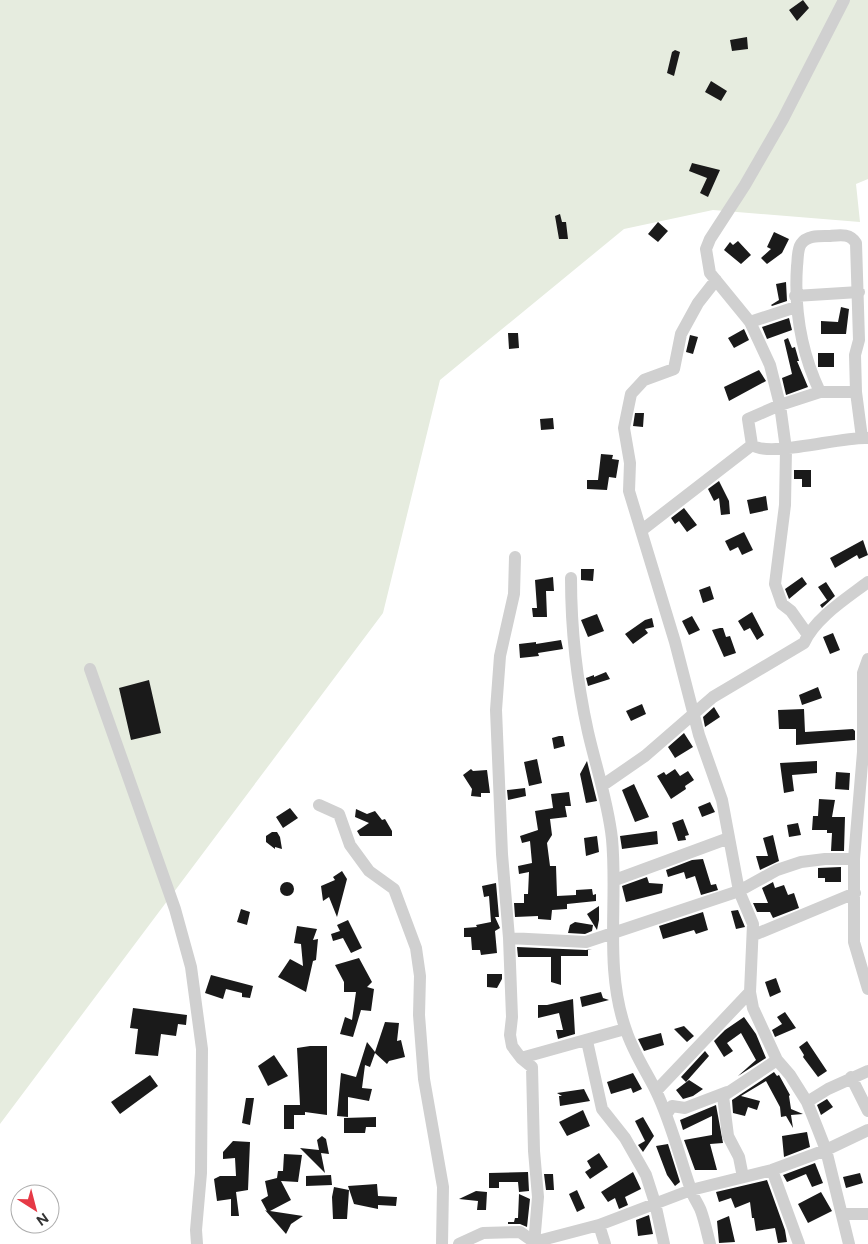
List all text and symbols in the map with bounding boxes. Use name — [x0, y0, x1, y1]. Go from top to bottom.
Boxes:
north arrow — [10, 1184, 60, 1234]
text: N — [33, 1209, 52, 1229]

